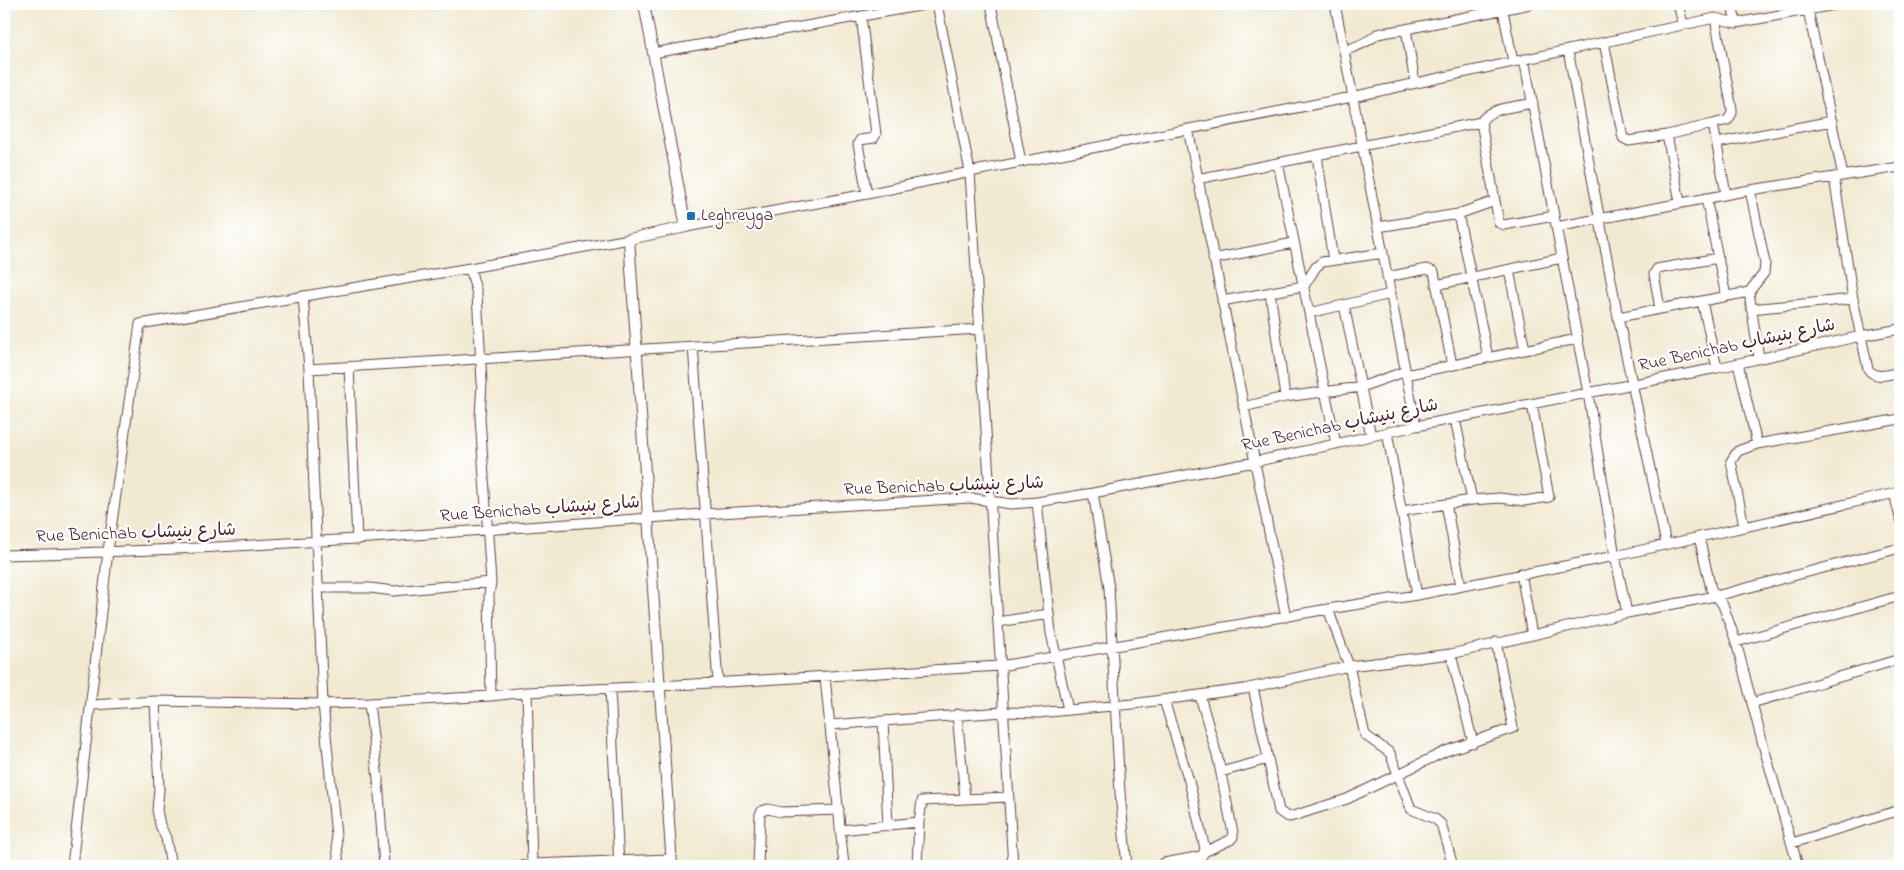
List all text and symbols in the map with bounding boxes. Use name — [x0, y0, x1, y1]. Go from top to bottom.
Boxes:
place label: Leghreyga — [701, 203, 773, 230]
marker: Leghreyga — [685, 210, 697, 222]
street label: Rue Benichab شارع بنيشاب — [1636, 312, 1838, 380]
street label: Rue Benichab شارع بنيشاب — [1239, 392, 1441, 460]
street label: Rue Benichab شارع بنيشاب — [843, 471, 1045, 503]
street label: Rue Benichab شارع بنيشاب — [439, 490, 641, 530]
street label: Rue Benichab شارع بنيشاب — [35, 518, 237, 550]

